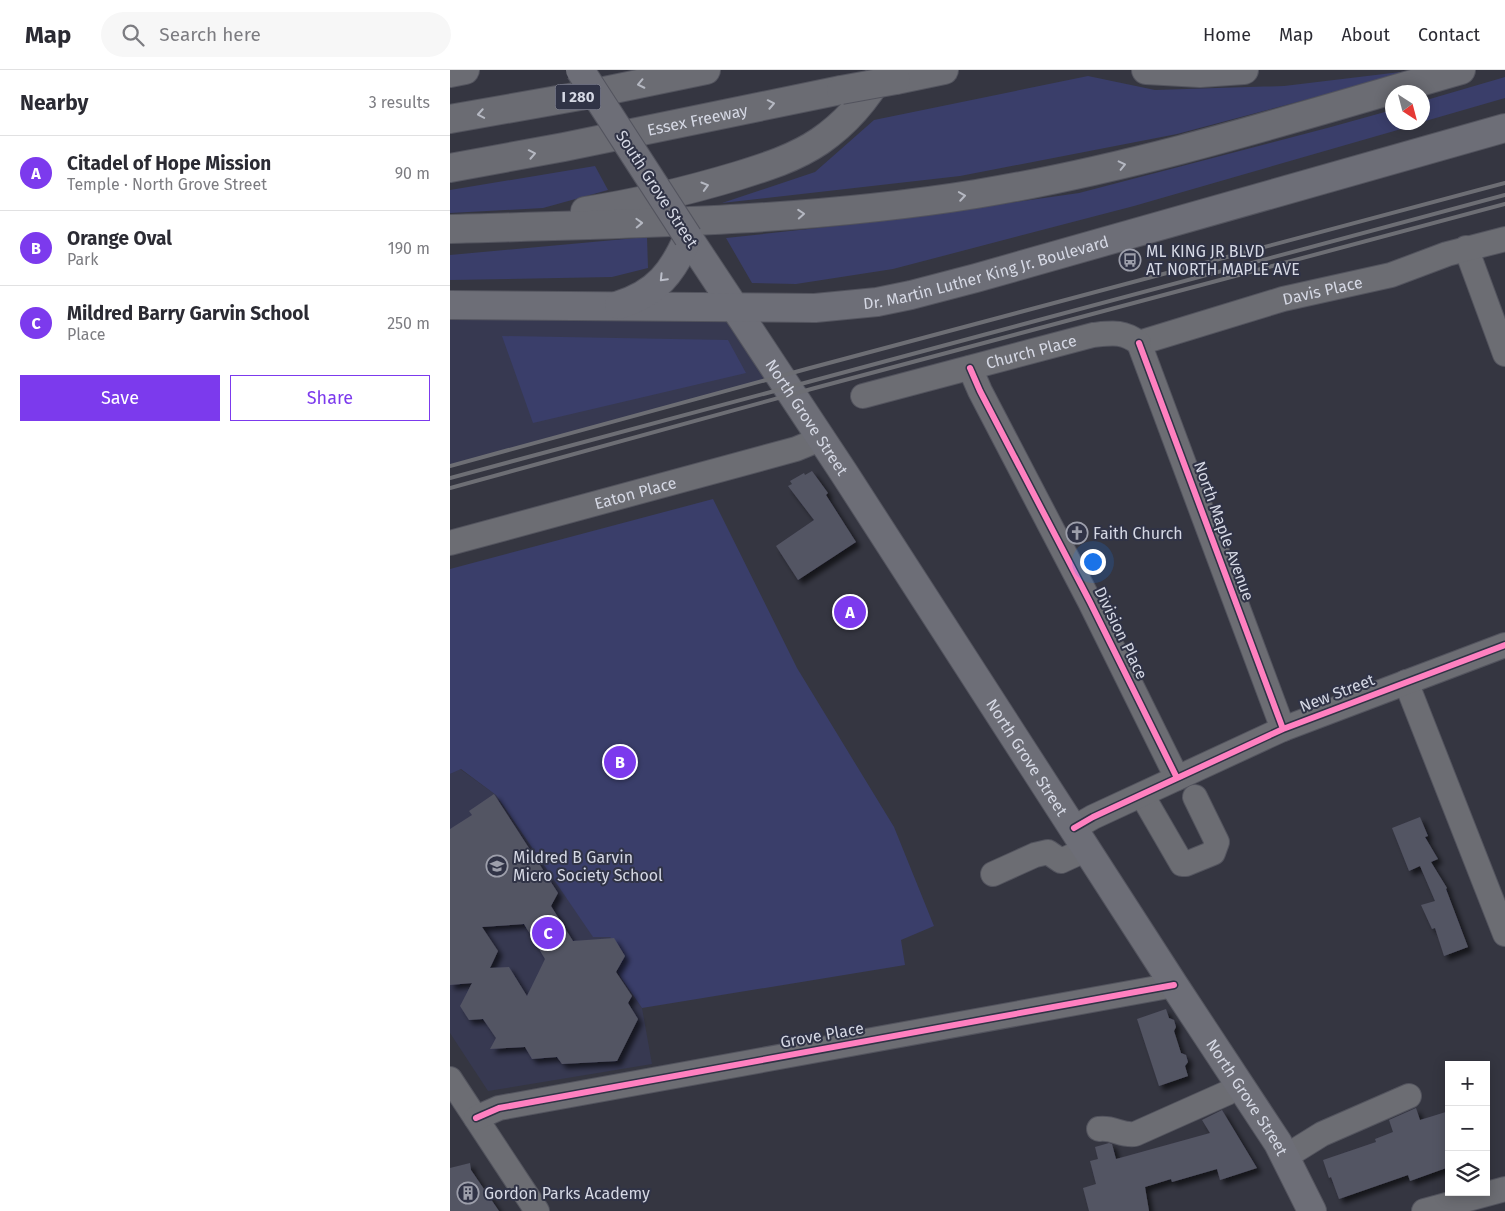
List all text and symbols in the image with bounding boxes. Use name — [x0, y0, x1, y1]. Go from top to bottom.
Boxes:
search box — [101, 12, 451, 57]
text: Map — [25, 21, 71, 49]
icon: search — [119, 21, 147, 49]
text: Search here — [159, 23, 261, 46]
text: Home — [1203, 24, 1251, 46]
text: Map — [1279, 24, 1313, 46]
text: About — [1341, 24, 1390, 46]
text: Contact — [1418, 24, 1480, 46]
one-way arrow — [637, 78, 646, 88]
road number: I 280 — [556, 85, 600, 110]
north arrow — [1385, 85, 1430, 130]
text: Nearby — [20, 90, 88, 116]
text: 3 results — [369, 93, 430, 112]
street label: Essex Freeway — [645, 100, 749, 139]
one-way arrow — [766, 100, 775, 110]
one-way arrow — [477, 108, 486, 118]
street label: South Grove Street — [612, 127, 702, 251]
one-way arrow — [528, 149, 537, 159]
text: Citadel of Hope Mission — [67, 152, 271, 175]
one-way arrow — [1117, 160, 1126, 171]
text: A — [31, 164, 41, 183]
text: 90 m — [395, 164, 430, 183]
text: Temple · North Grove Street — [67, 175, 267, 194]
one-way arrow — [700, 181, 708, 191]
one-way arrow — [958, 191, 967, 201]
one-way arrow — [797, 208, 805, 219]
one-way arrow — [635, 218, 643, 229]
text: Orange Oval — [67, 227, 172, 250]
street label: Dr. Martin Luther King Jr. Boulevard — [862, 231, 1111, 313]
text: B — [31, 239, 41, 258]
text: 190 m — [388, 239, 430, 258]
place label: ML KING JR BLVD AT NORTH MAPLE AVE — [1146, 242, 1300, 279]
bus stop icon: ML KING JR BLVD AT NORTH MAPLE AVE — [1118, 248, 1142, 272]
text: Park — [67, 250, 99, 269]
street label: Davis Place — [1281, 272, 1364, 308]
one-way arrow — [660, 273, 669, 282]
text: Mildred Barry Garvin School — [67, 302, 309, 325]
text: C — [31, 314, 41, 333]
text: 250 m — [387, 314, 430, 333]
text: Place — [67, 325, 106, 344]
street label: Church Place — [984, 330, 1079, 373]
street label: North Grove Street — [762, 356, 852, 479]
button: Save — [20, 375, 220, 421]
button: Share — [230, 375, 430, 421]
street label: North Maple Avenue — [1190, 459, 1258, 603]
street label: Eaton Place — [592, 472, 678, 513]
church icon: Faith Church — [1065, 521, 1089, 545]
place label: Faith Church — [1093, 524, 1183, 543]
your location — [1080, 549, 1106, 575]
street label: Division Place — [1090, 584, 1152, 682]
pin: A — [834, 593, 866, 631]
street label: New Street — [1297, 670, 1377, 716]
street label: North Grove Street — [983, 695, 1072, 819]
pin: B — [604, 743, 636, 781]
place label: Mildred B Garvin Micro Society School — [513, 848, 663, 885]
school or university icon: Mildred B Garvin Micro Society School — [485, 854, 509, 878]
pin: C — [532, 914, 564, 952]
street label: Grove Place — [779, 1018, 865, 1052]
street label: North Grove Street — [1203, 1035, 1292, 1159]
map controls — [1445, 1061, 1490, 1196]
button: + — [1445, 1061, 1490, 1106]
button: − — [1445, 1106, 1490, 1151]
button: layers — [1445, 1151, 1490, 1196]
building icon: Gordon Parks Academy — [456, 1181, 480, 1205]
place label: Gordon Parks Academy — [484, 1184, 650, 1203]

